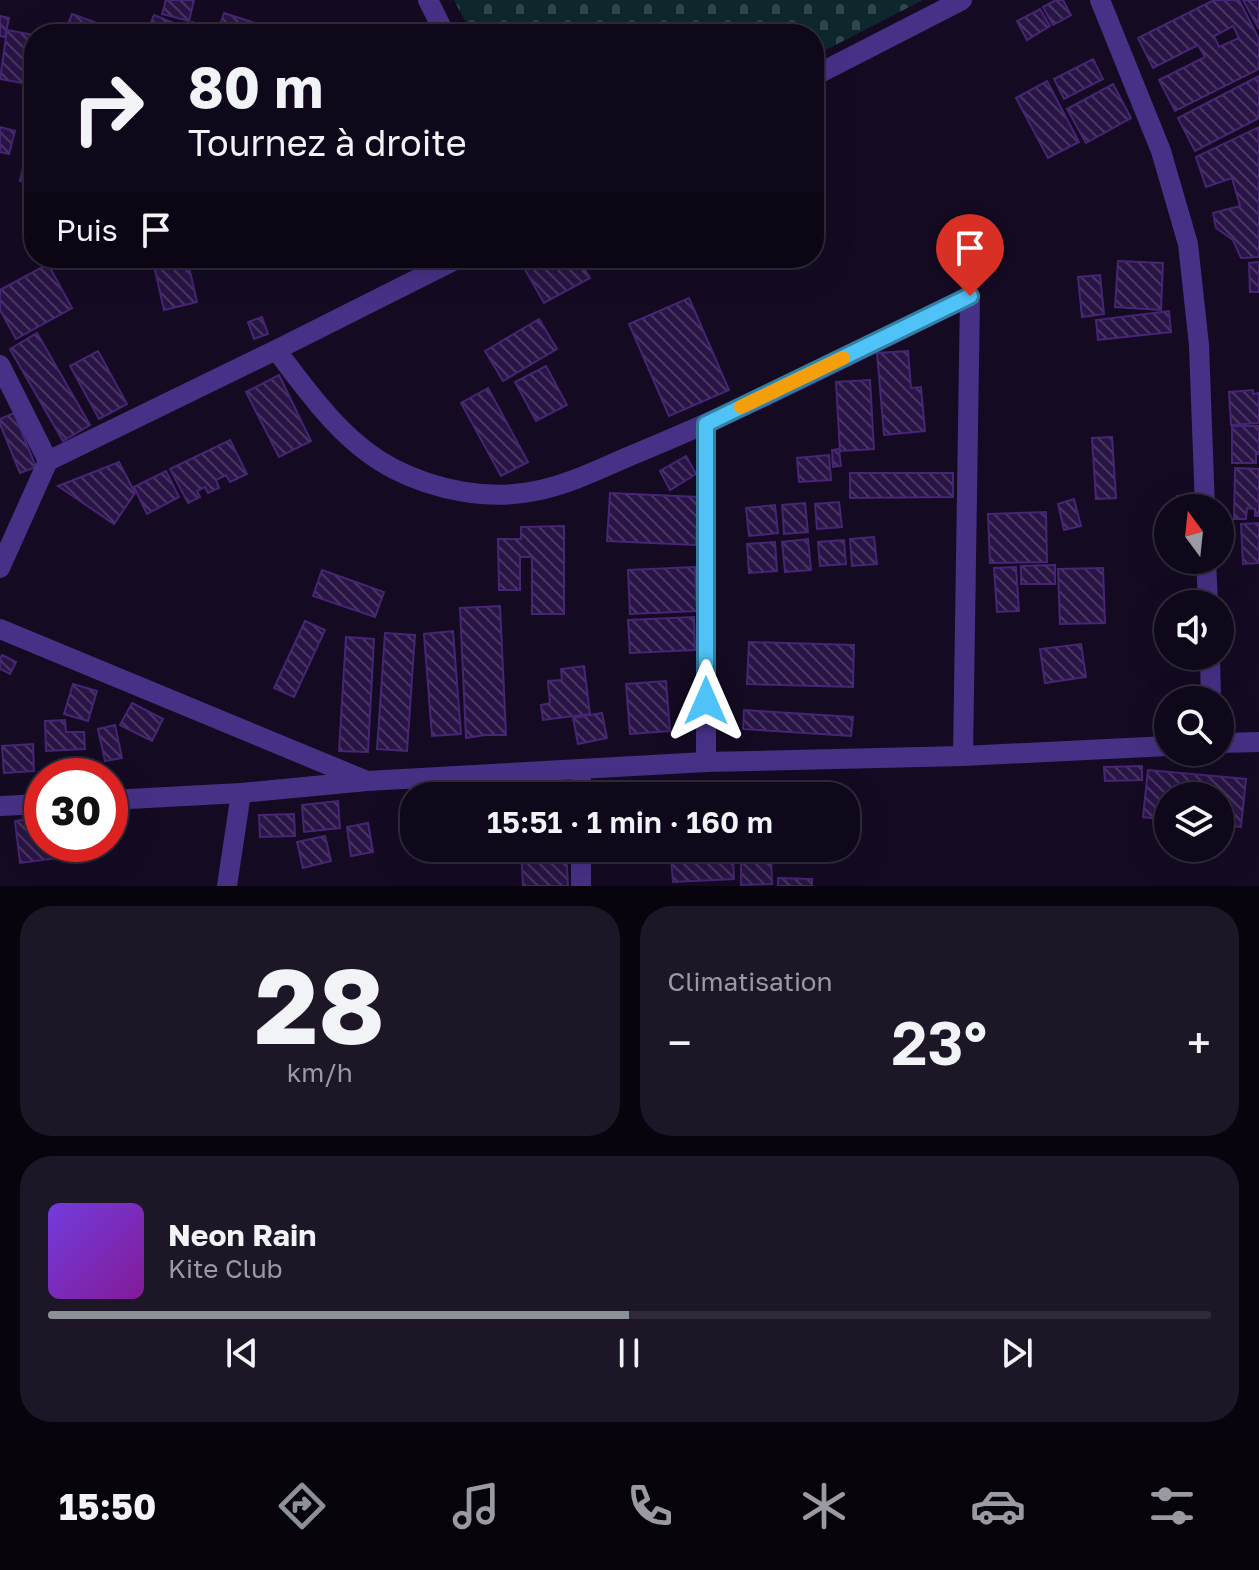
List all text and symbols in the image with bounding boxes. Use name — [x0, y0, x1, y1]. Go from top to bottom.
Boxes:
text: 80 m — [188, 53, 323, 120]
icon: right — [56, 56, 160, 160]
text: Tournez à droite — [188, 121, 467, 164]
icon: arrive — [134, 208, 178, 252]
text: Puis — [56, 212, 118, 248]
pin — [936, 214, 1004, 296]
icon: arrive — [948, 226, 992, 270]
north arrow — [1154, 494, 1234, 574]
map controls — [1154, 494, 1234, 862]
button: sound — [1154, 590, 1234, 670]
position arrow — [664, 659, 748, 743]
button: search — [1154, 686, 1234, 766]
speed limit sign: 30 — [24, 758, 128, 862]
button: layers — [1154, 782, 1234, 862]
text: 15:51 · 1 min · 160 m — [487, 804, 773, 840]
text: 28 — [255, 942, 385, 1067]
text: Climatisation — [668, 966, 832, 997]
text: 23° — [891, 1006, 987, 1078]
text: − — [668, 1016, 692, 1069]
text: + — [1187, 1016, 1211, 1069]
text: km/h — [287, 1057, 353, 1088]
text: Neon Rain — [168, 1217, 316, 1253]
text: Kite Club — [168, 1253, 283, 1284]
icon: previous — [220, 1331, 264, 1375]
icon: pause — [607, 1331, 651, 1375]
icon: next — [995, 1331, 1039, 1375]
icon: directions — [274, 1478, 330, 1534]
icon: music — [448, 1478, 504, 1534]
icon: phone — [622, 1478, 678, 1534]
icon: climate — [796, 1478, 852, 1534]
icon: car — [970, 1478, 1026, 1534]
icon: filters — [1144, 1478, 1200, 1534]
text: 15:50 — [59, 1485, 156, 1528]

